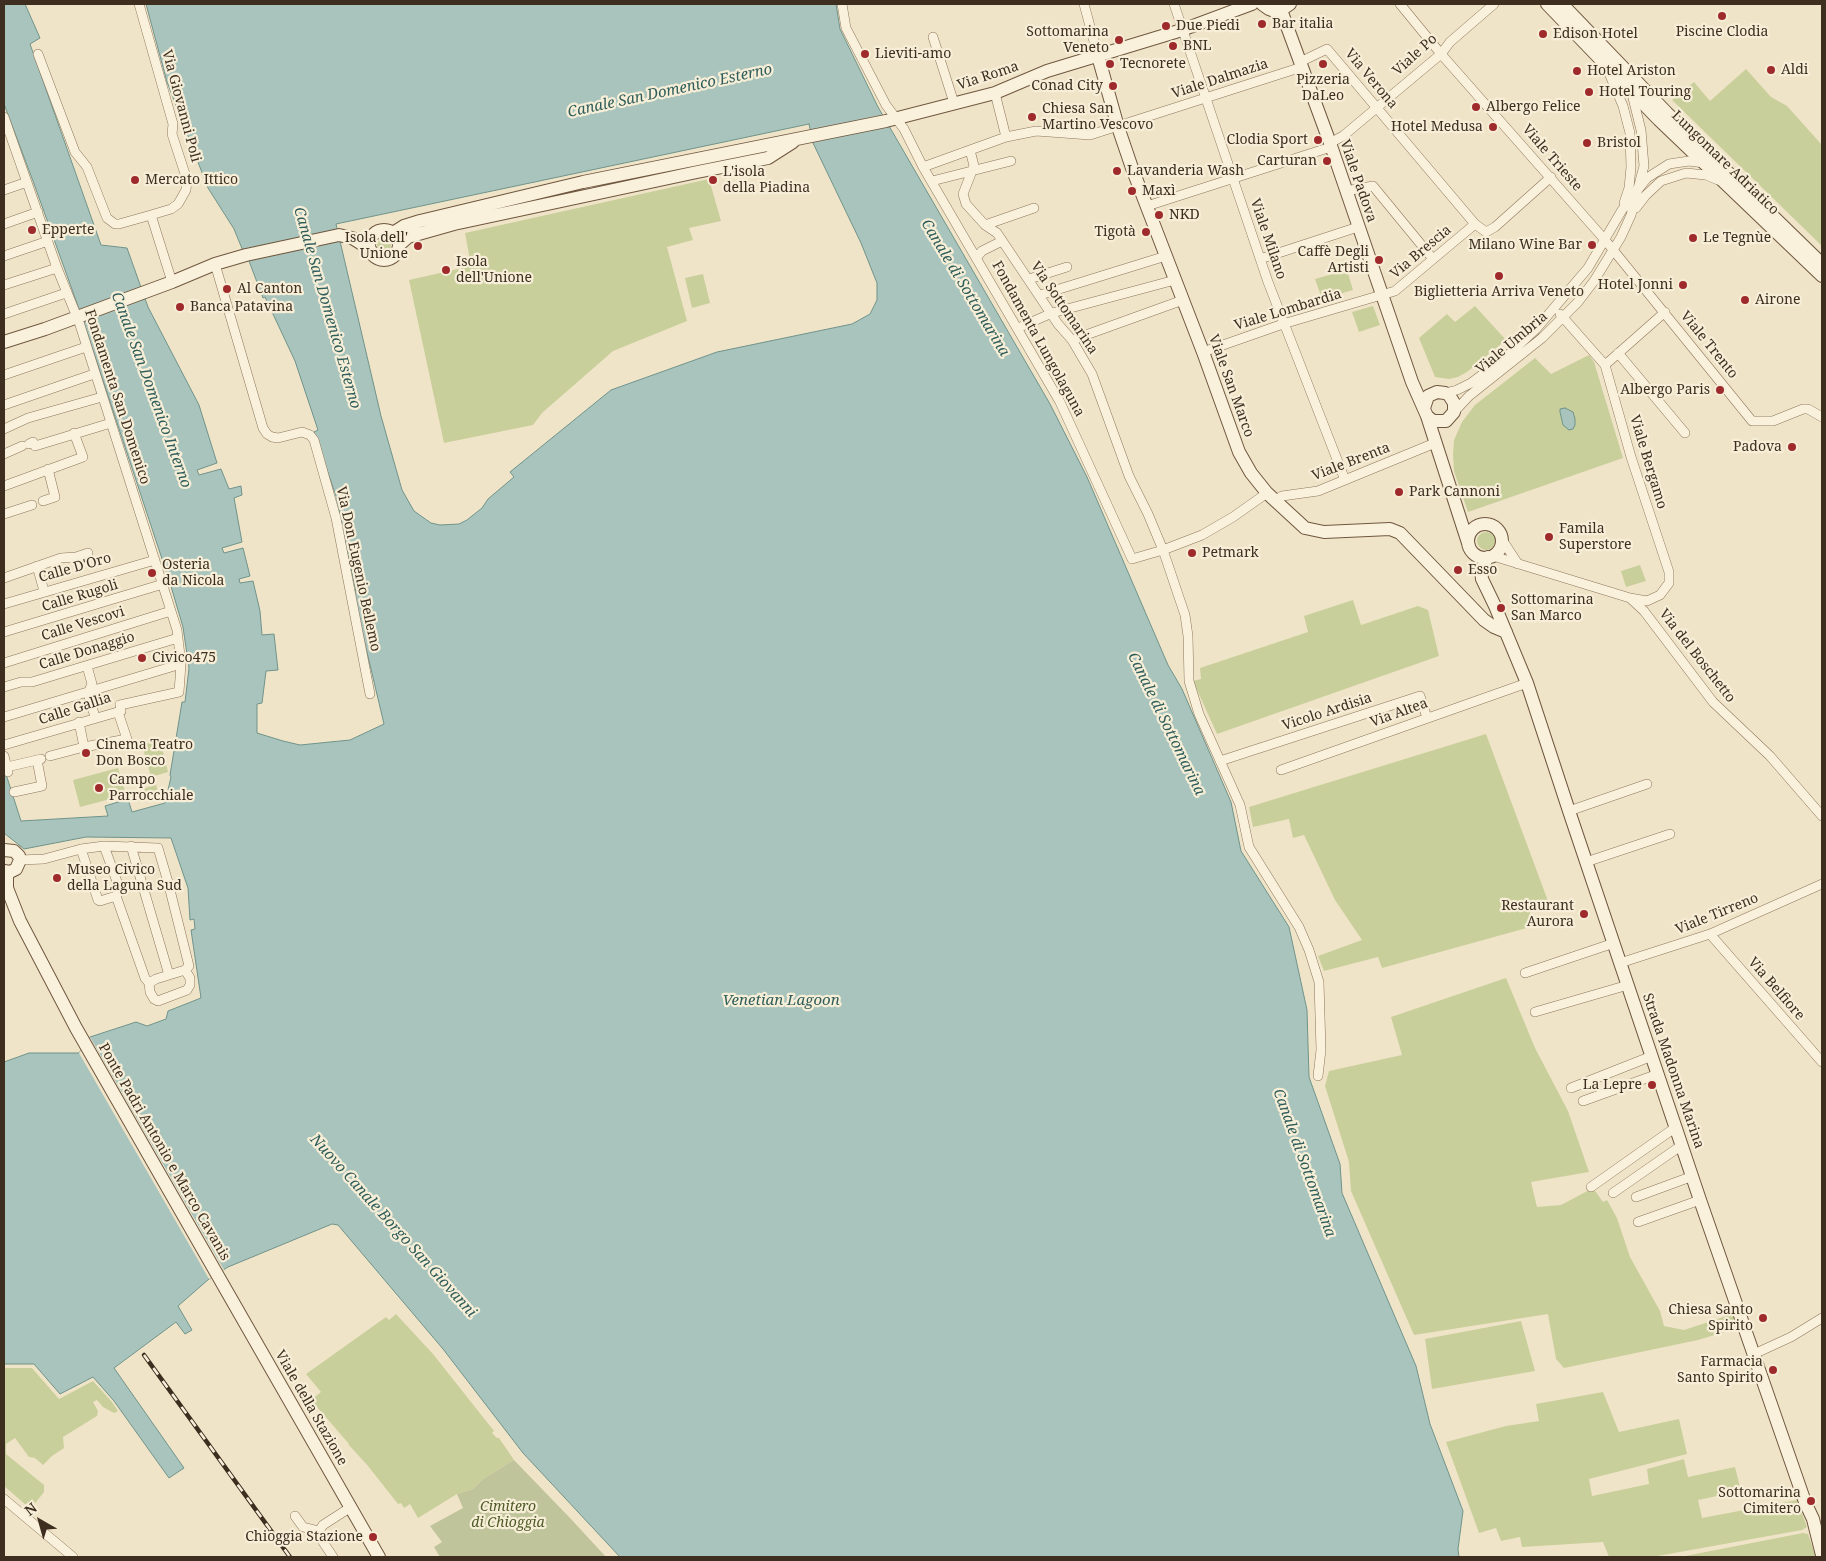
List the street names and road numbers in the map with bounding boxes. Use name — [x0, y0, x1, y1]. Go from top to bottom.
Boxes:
street label: Viale Po — [1389, 31, 1441, 79]
street label: Via Verona — [1341, 46, 1401, 112]
street label: Via Giovanni Poli — [158, 48, 204, 164]
street label: Viale Dalmazia — [1170, 56, 1270, 102]
street label: Via Roma — [955, 58, 1021, 94]
street label: Lungomare Adriatico — [1668, 107, 1782, 219]
street label: Viale Trieste — [1518, 121, 1586, 195]
street label: Viale Padova — [1336, 137, 1380, 225]
street label: Viale Milano — [1246, 196, 1290, 282]
street label: Via Brescia — [1387, 222, 1455, 282]
street label: Fondamenta Lungolaguna — [988, 258, 1088, 420]
street label: Via Sottomarina — [1027, 258, 1101, 358]
street label: Viale Lombardia — [1232, 286, 1344, 334]
street label: Fondamenta San Domenico — [81, 307, 153, 487]
street label: Viale Umbria — [1473, 308, 1551, 378]
street label: Viale Trento — [1677, 308, 1741, 382]
street label: Viale San Marco — [1205, 332, 1257, 440]
street label: Viale Bergamo — [1626, 413, 1670, 511]
street label: Viale Brenta — [1310, 439, 1392, 485]
street label: Via Don Eugenio Bellemo — [332, 485, 384, 653]
street label: Calle D'Oro — [37, 550, 113, 586]
street label: Calle Rugoli — [40, 576, 120, 616]
street label: Calle Vescovi — [39, 603, 127, 645]
street label: Via del Boschetto — [1655, 606, 1739, 706]
street label: Calle Donaggio — [37, 628, 137, 674]
street label: Calle Gallia — [37, 689, 113, 729]
street label: Vicolo Ardisia — [1280, 690, 1374, 734]
street label: Via Altea — [1368, 695, 1430, 731]
street label: Viale Tirreno — [1673, 890, 1761, 938]
street label: Via Belfiore — [1744, 954, 1808, 1024]
street label: Strada Madonna Marina — [1639, 991, 1707, 1151]
street label: Ponte Padri Antonio e Marco Cavanis — [95, 1040, 233, 1264]
street label: Viale della Stazione — [271, 1347, 351, 1469]

